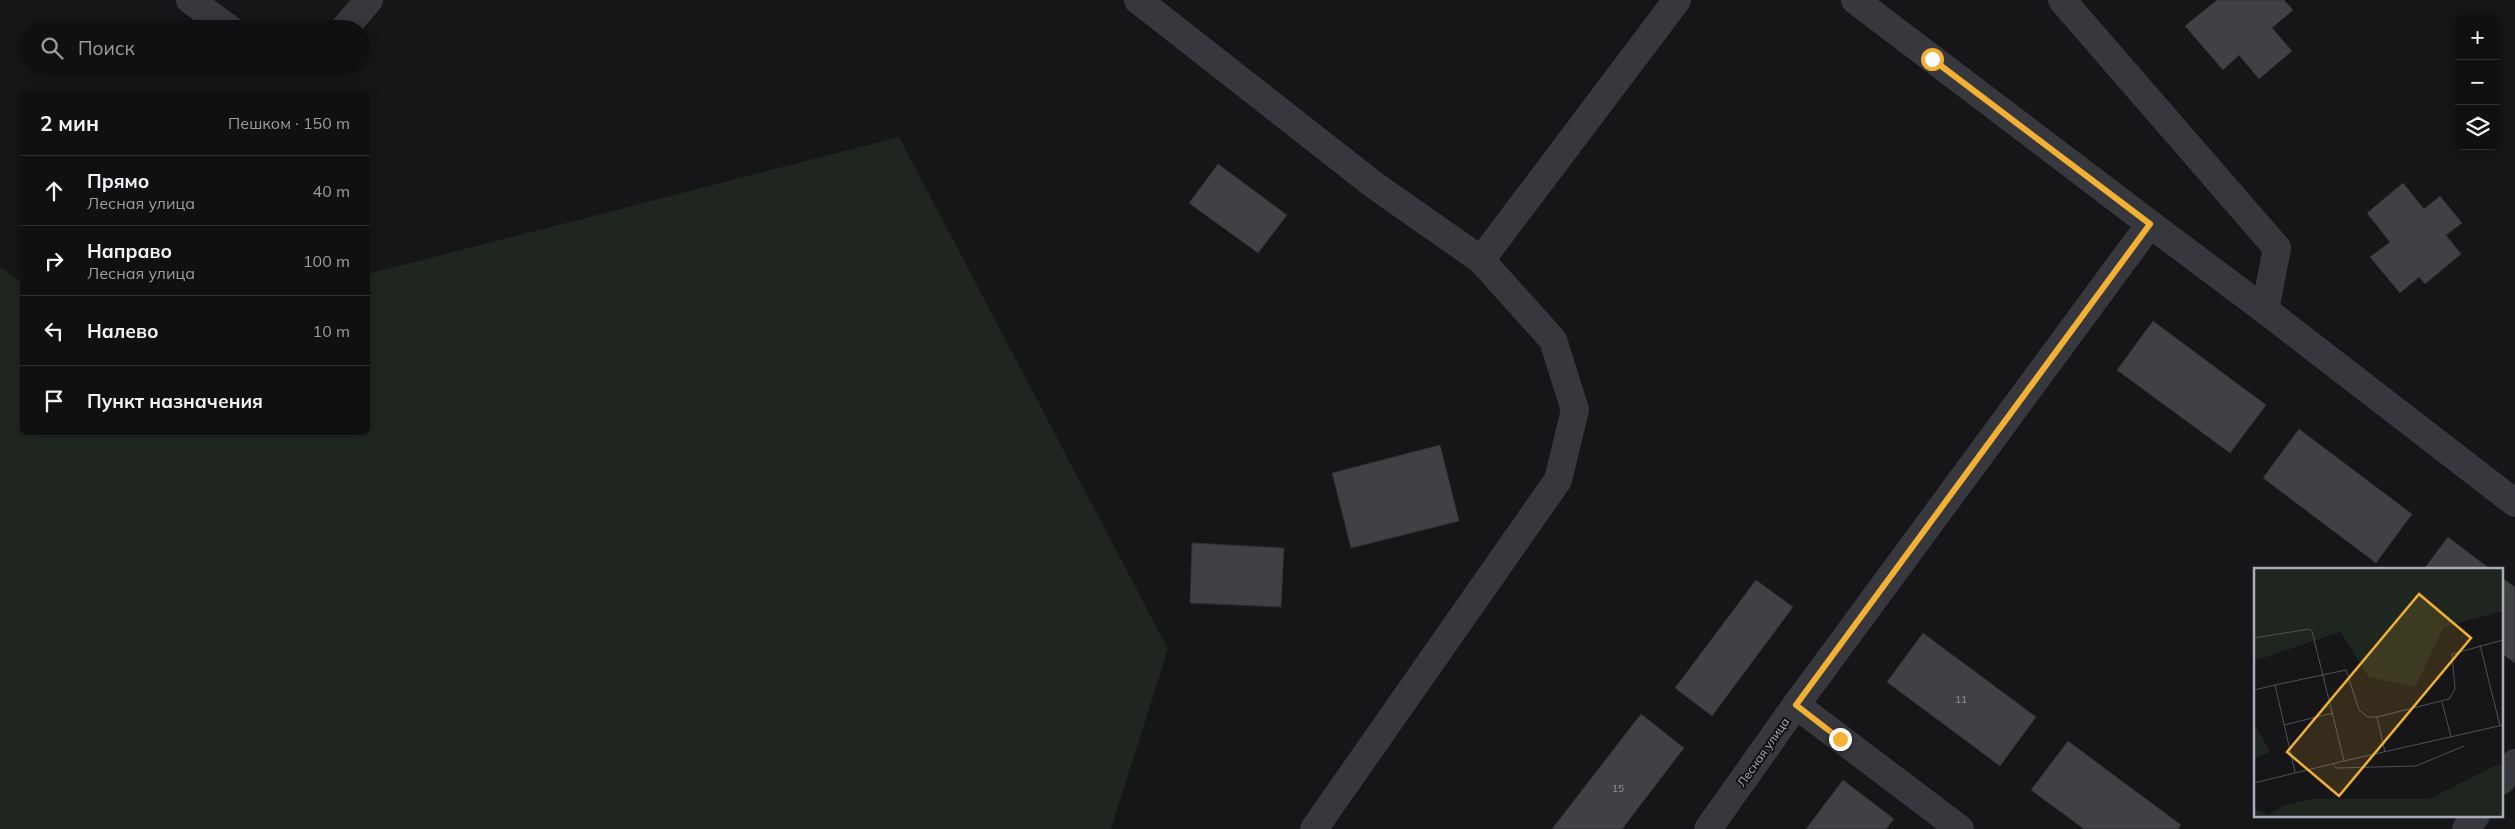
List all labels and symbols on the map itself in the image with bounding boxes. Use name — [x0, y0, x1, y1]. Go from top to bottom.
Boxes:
route start — [1921, 48, 1944, 71]
inset map — [2254, 568, 2502, 816]
house number: 11 — [1955, 693, 1967, 706]
street label: Лесная улица — [1734, 715, 1792, 789]
route end — [1829, 728, 1852, 751]
house number: 15 — [1612, 782, 1624, 795]

